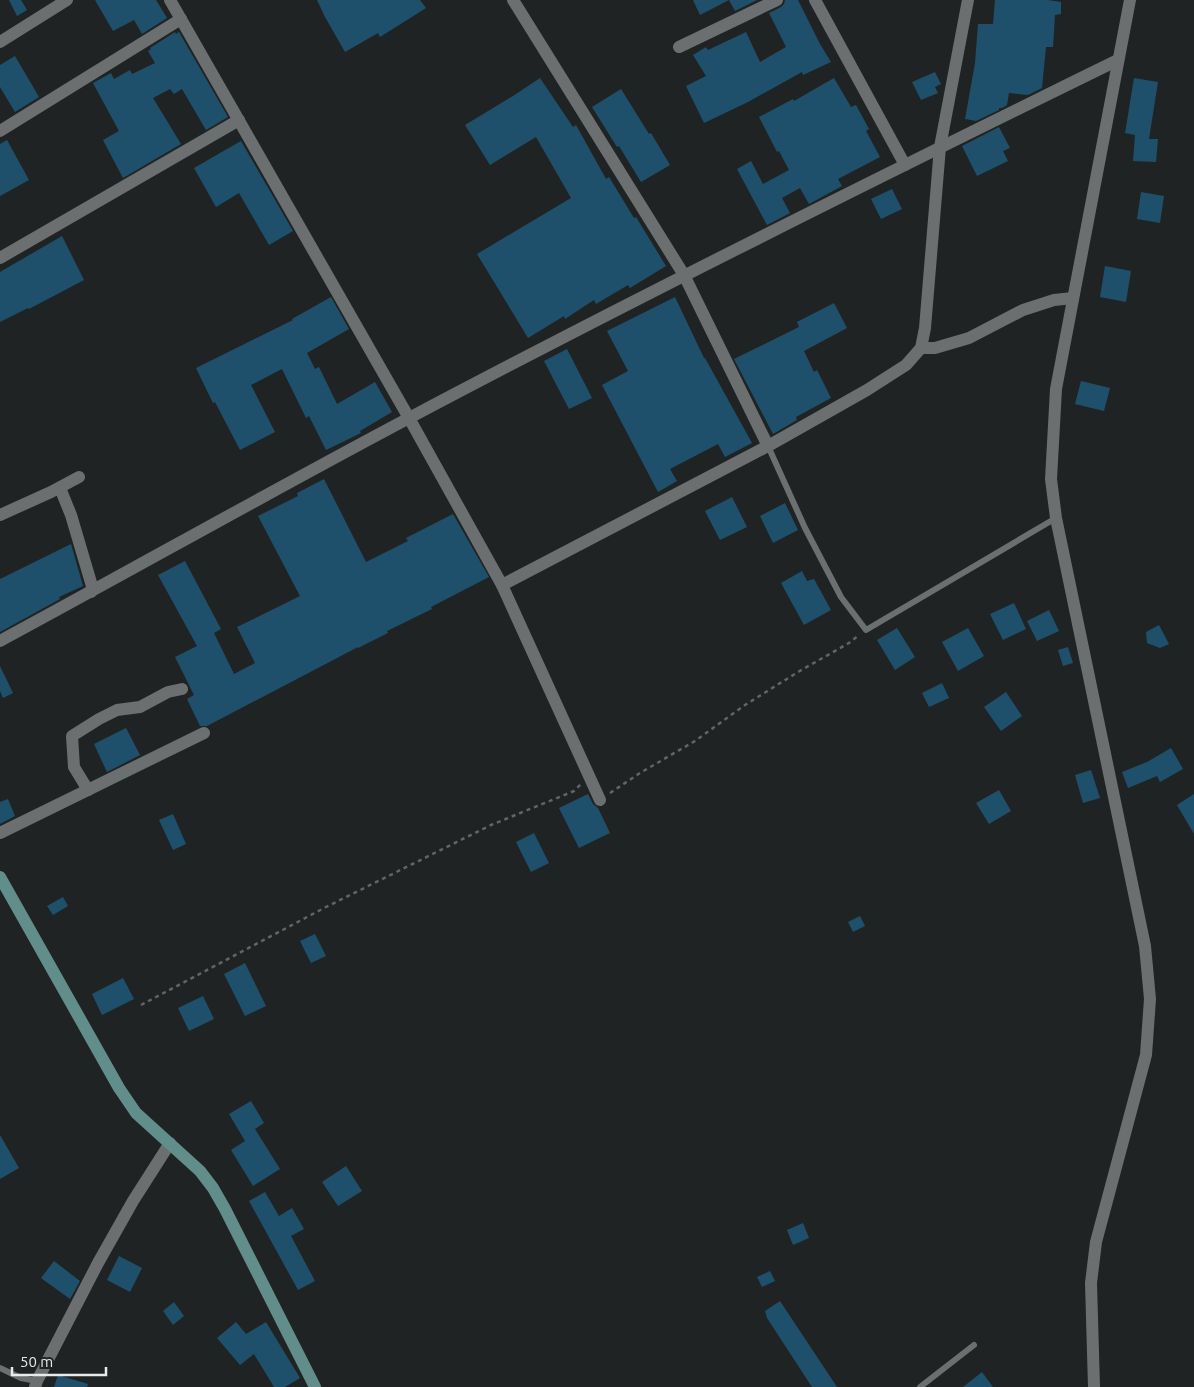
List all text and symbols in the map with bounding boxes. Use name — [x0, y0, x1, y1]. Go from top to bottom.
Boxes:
scale bar — [12, 1344, 106, 1376]
text: 50 m — [20, 1353, 53, 1370]

